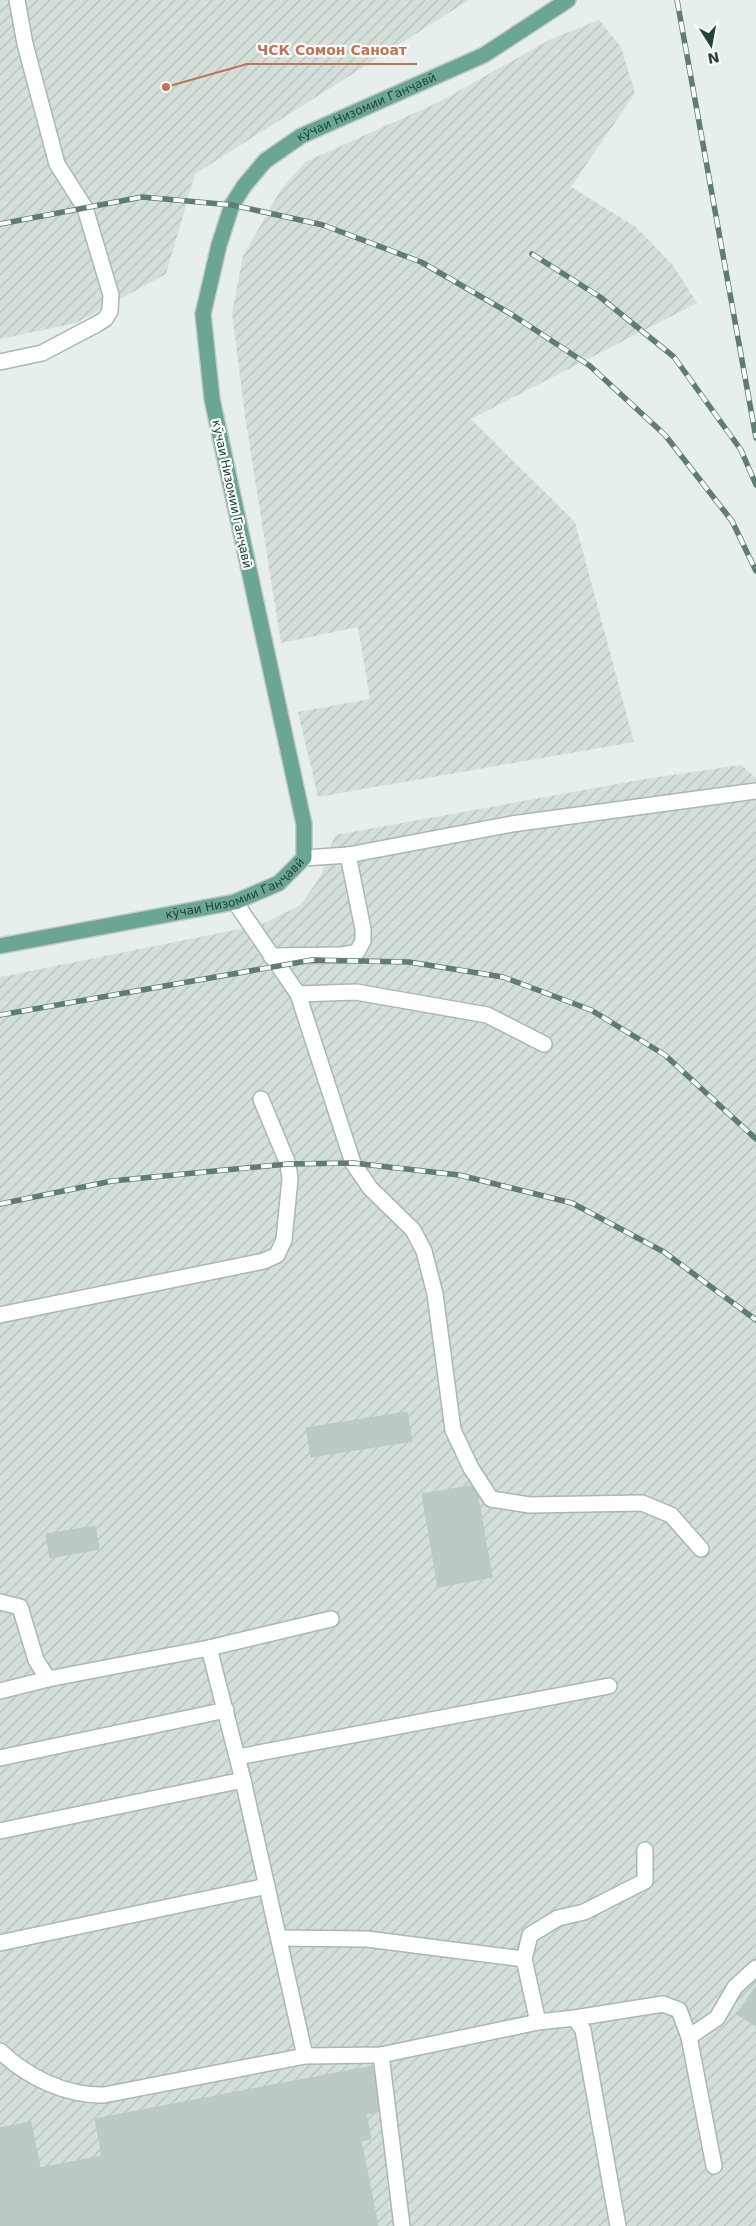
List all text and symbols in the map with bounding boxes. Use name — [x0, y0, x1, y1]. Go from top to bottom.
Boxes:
north arrow — [686, 20, 736, 70]
callout: ЧСК Сомон Саноат — [247, 35, 417, 64]
text: ЧСК Сомон Саноат — [257, 42, 408, 58]
text: N — [706, 49, 721, 67]
street label: кӯчаи Низомии Ганҷавӣ — [294, 70, 438, 144]
street label: кӯчаи Низомии Ганҷавӣ — [209, 419, 255, 569]
street label: кӯчаи Низомии Ганҷавӣ — [164, 855, 307, 922]

